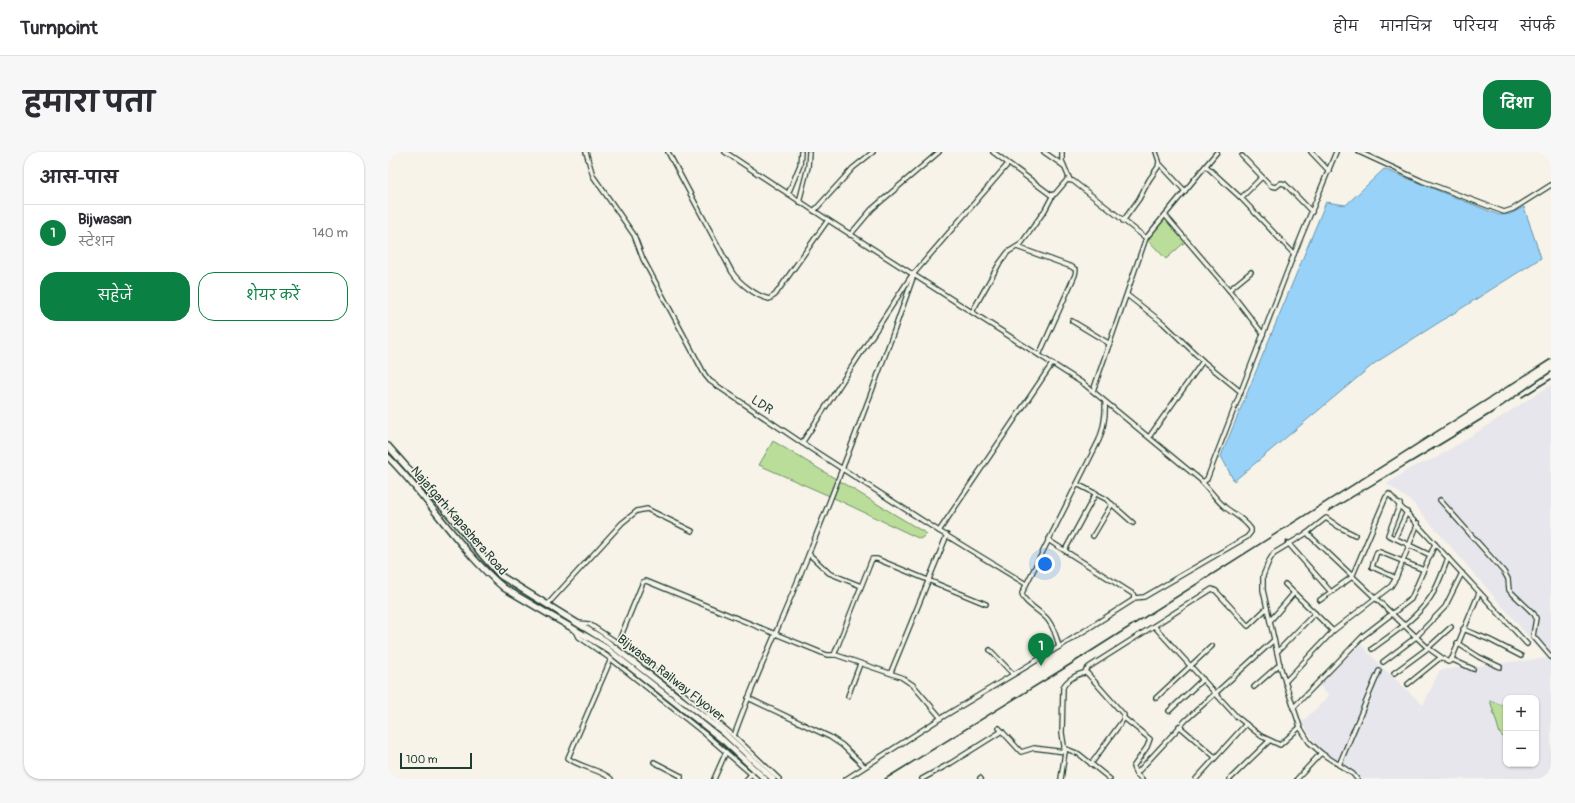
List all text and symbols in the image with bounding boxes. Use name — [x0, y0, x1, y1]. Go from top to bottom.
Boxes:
text: Turnpoint — [20, 16, 98, 40]
text: होम — [1334, 18, 1358, 35]
text: मानचित्र — [1380, 18, 1432, 35]
text: परिचय — [1454, 18, 1498, 35]
text: संपर्क — [1520, 18, 1555, 35]
button: दिशा — [1483, 80, 1551, 129]
text: हमारा पता — [24, 86, 155, 121]
text: आस-पास — [40, 167, 118, 188]
text: Bijwasan — [78, 210, 132, 229]
text: 1 — [50, 225, 56, 241]
text: 140 m — [312, 225, 348, 241]
text: स्टेशन — [78, 234, 114, 250]
button: सहेजें — [40, 272, 190, 321]
button: शेयर करें — [198, 272, 348, 321]
street label: LDR — [748, 392, 776, 418]
street label: Najafgarh Kapashera Road — [407, 463, 511, 579]
your location — [1035, 554, 1055, 574]
street label: Bijwasan Railway Flyover — [614, 631, 728, 725]
pin: 1 — [1028, 633, 1054, 666]
map controls — [1503, 695, 1539, 767]
button: + — [1503, 695, 1539, 731]
button: − — [1503, 731, 1539, 767]
scale bar — [400, 751, 472, 770]
text: 100 m — [406, 753, 437, 766]

